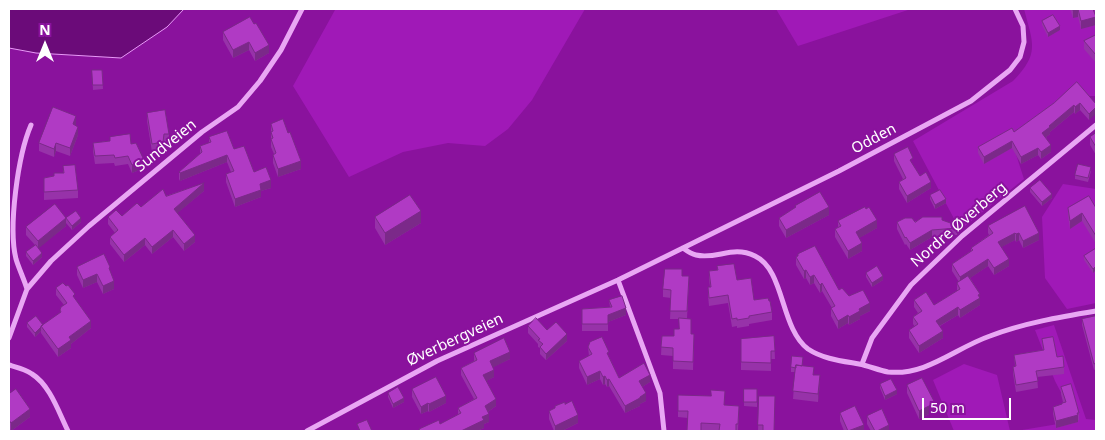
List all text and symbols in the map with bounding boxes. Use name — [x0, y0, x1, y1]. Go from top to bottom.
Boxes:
north arrow — [20, 20, 70, 70]
text: N — [39, 20, 51, 39]
street label: Sundveien — [132, 116, 200, 176]
street label: Odden — [849, 120, 899, 158]
street label: Nordre Øverberg — [908, 179, 1010, 271]
street label: Øverbergveien — [404, 310, 506, 370]
scale bar — [925, 388, 1014, 420]
text: 50 m — [930, 397, 965, 417]

